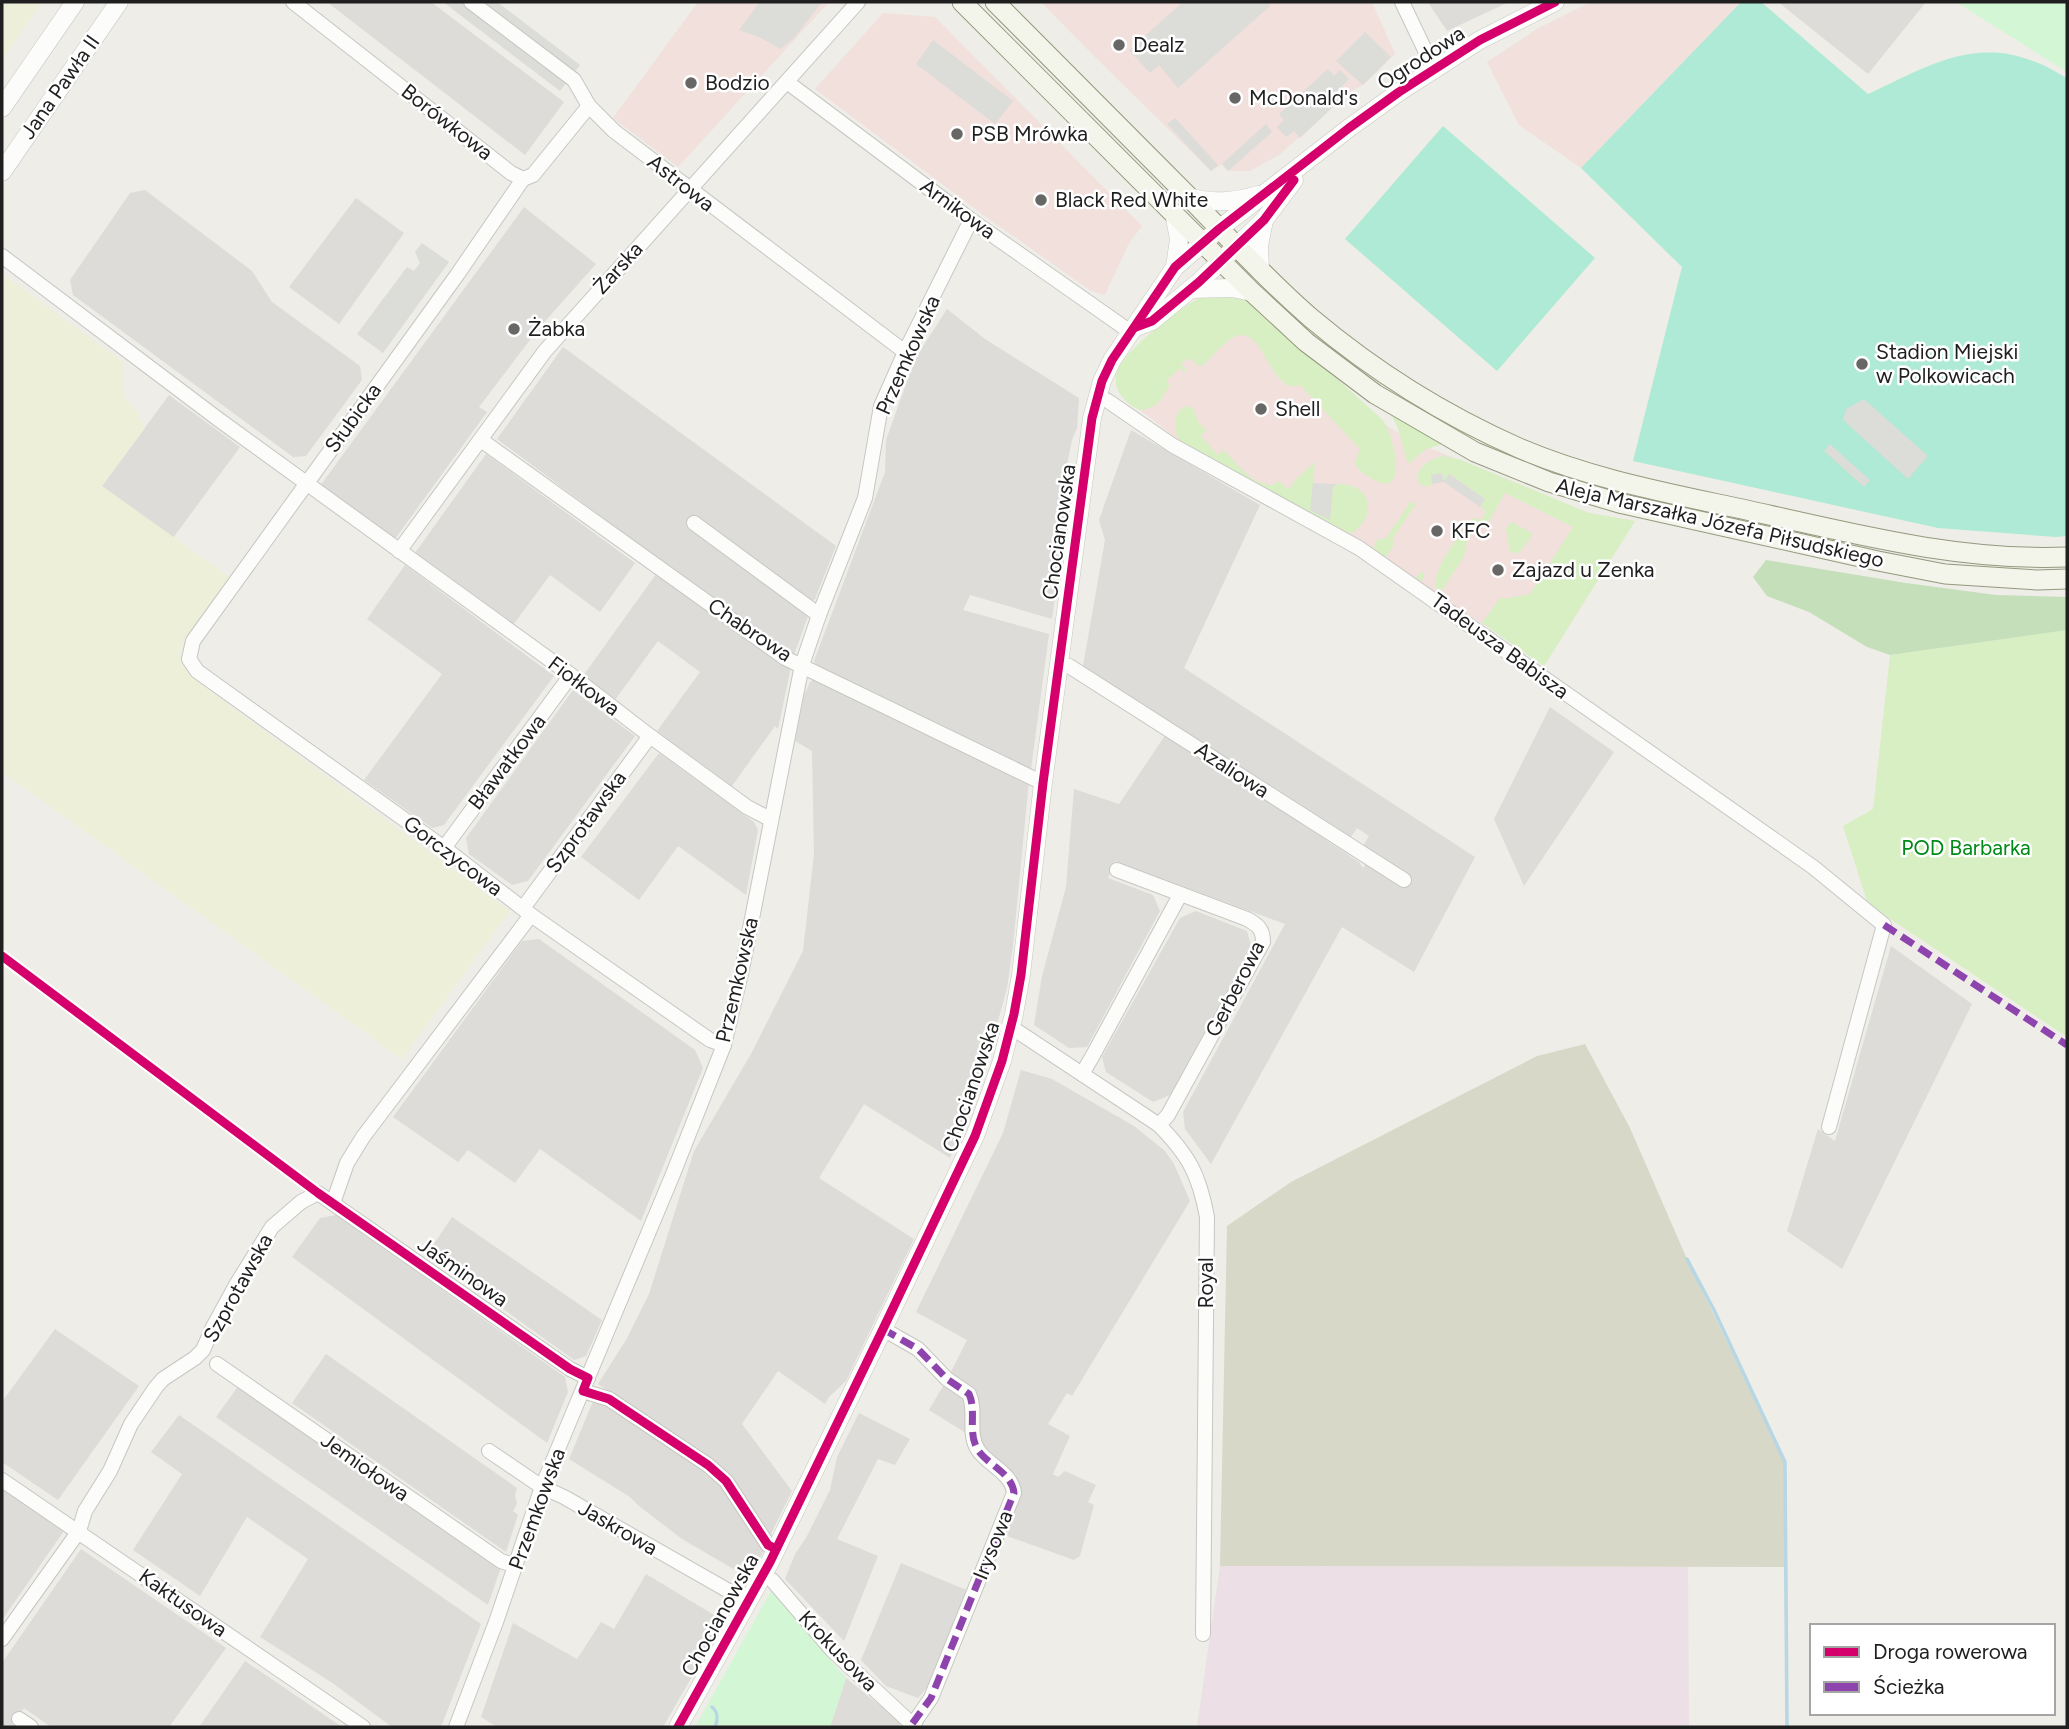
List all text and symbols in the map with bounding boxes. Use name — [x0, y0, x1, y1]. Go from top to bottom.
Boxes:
street label: Ogrodowa — [1372, 20, 1469, 95]
street label: Jana Pawła II — [15, 30, 105, 144]
place label: Dealz — [1133, 32, 1185, 57]
marker: Dealz — [1111, 37, 1127, 53]
place label: Bodzio — [705, 70, 770, 95]
marker: Bodzio — [683, 75, 699, 91]
street label: Borówkowa — [397, 78, 498, 165]
place label: McDonald's — [1249, 85, 1358, 110]
marker: McDonald's — [1227, 90, 1243, 106]
place label: PSB Mrówka — [971, 121, 1088, 146]
marker: PSB Mrówka — [949, 126, 965, 142]
street label: Astrowa — [643, 149, 720, 216]
street label: Arnikowa — [916, 173, 1001, 244]
place label: Black Red White — [1055, 187, 1208, 212]
marker: Black Red White — [1033, 192, 1049, 208]
street label: Żarska — [588, 236, 648, 299]
street label: Przemkowska — [870, 291, 945, 418]
place label: Żabka — [528, 316, 585, 341]
marker: Żabka — [506, 321, 522, 337]
place label: Stadion Miejski w Polkowicach — [1876, 339, 2018, 388]
marker: Stadion Miejski w Polkowicach — [1854, 356, 1870, 372]
street label: Słubicka — [319, 378, 386, 457]
place label: Shell — [1275, 396, 1320, 421]
marker: Shell — [1253, 401, 1269, 417]
street label: Chocianowska — [1037, 463, 1080, 601]
street label: Aleja Marszałka Józefa Piłsudskiego — [1554, 473, 1887, 572]
place label: KFC — [1451, 518, 1490, 543]
marker: KFC — [1429, 523, 1445, 539]
place label: Zajazd u Zenka — [1512, 557, 1655, 582]
marker: Zajazd u Zenka — [1490, 562, 1506, 578]
street label: Tadeusza Babisza — [1427, 587, 1574, 704]
street label: Chabrowa — [704, 592, 797, 667]
street label: Fiołkowa — [544, 651, 625, 721]
street label: Bławatkowa — [463, 709, 551, 814]
street label: Azaliowa — [1190, 736, 1274, 803]
street label: Szprotawska — [540, 766, 631, 878]
street label: Gorczycowa — [399, 810, 508, 901]
park label: POD Barbarka — [1901, 835, 2031, 860]
street label: Przemkowska — [710, 915, 763, 1045]
street label: Gerberowa — [1200, 937, 1269, 1041]
street label: Chocianowska — [936, 1018, 1005, 1155]
street label: Szprotawska — [197, 1229, 278, 1346]
street label: Jaśminowa — [413, 1231, 513, 1312]
street label: Royal — [1193, 1257, 1218, 1309]
street label: Jemiołowa — [316, 1427, 414, 1506]
street label: Przemkowska — [503, 1445, 570, 1573]
street label: Jaskrowa — [574, 1495, 662, 1560]
street label: Irysowa — [967, 1507, 1018, 1583]
street label: Chocianowska — [676, 1549, 764, 1681]
street label: Kaktusowa — [134, 1563, 232, 1642]
street label: Krokusowa — [794, 1605, 883, 1696]
legend — [1810, 1624, 2055, 1715]
text: Droga rowerowa — [1873, 1639, 2028, 1664]
text: Ścieżka — [1873, 1674, 1945, 1699]

